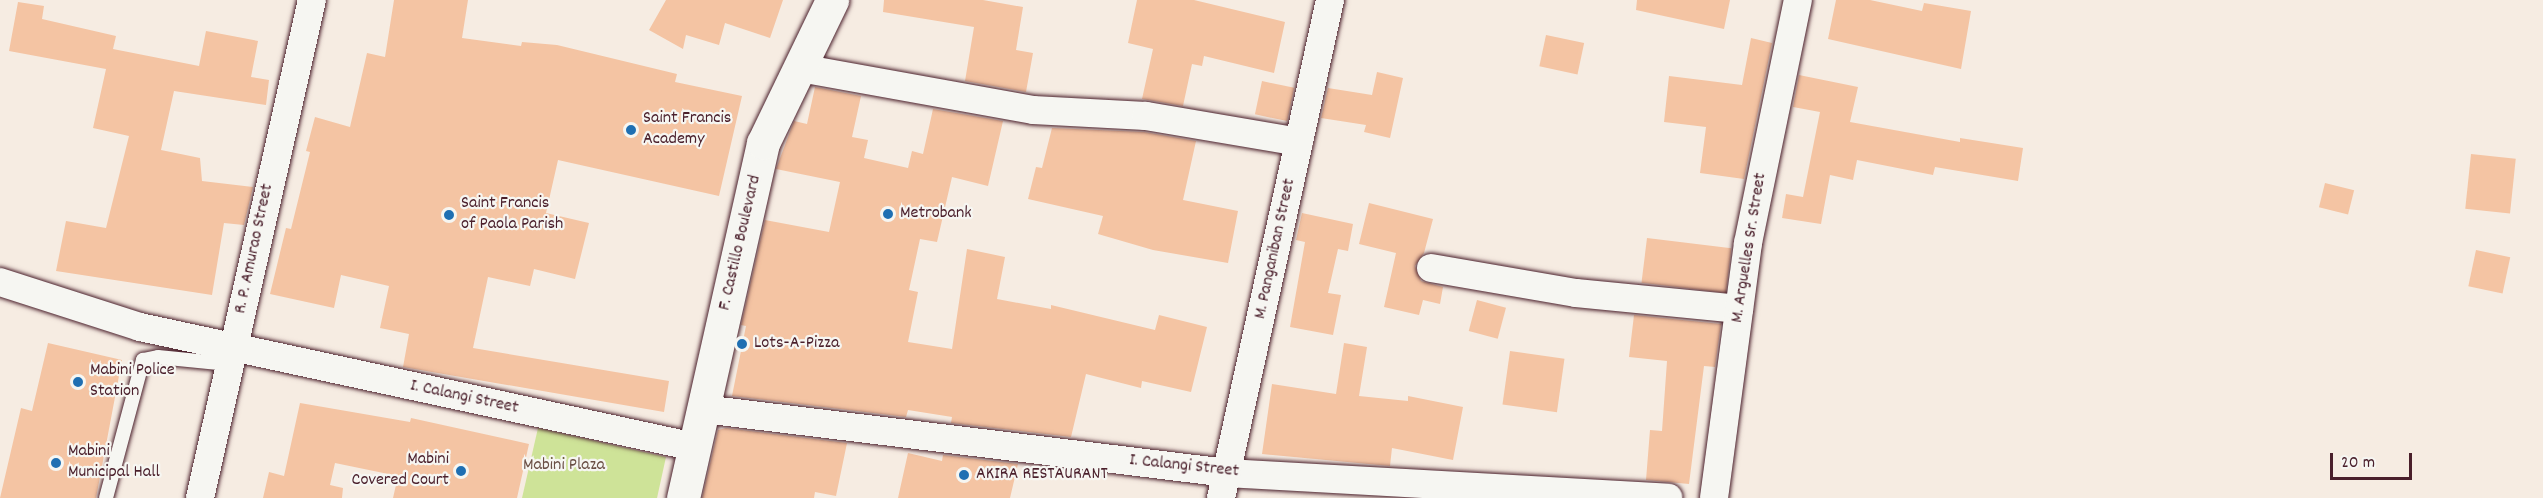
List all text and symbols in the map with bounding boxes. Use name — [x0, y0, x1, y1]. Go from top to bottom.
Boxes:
place label: Saint Francis Academy — [643, 109, 731, 152]
marker: Saint Francis Academy — [624, 123, 638, 137]
street label: M. Arguelles Sr. Street — [1727, 172, 1773, 324]
street label: F. Castillo Boulevard — [715, 173, 767, 313]
street label: M. Panganiban Street — [1251, 177, 1301, 321]
street label: R. P. Amurao Street — [231, 182, 279, 316]
place label: Saint Francis of Paola Parish — [461, 194, 563, 236]
place label: Metrobank — [900, 203, 972, 225]
marker: Metrobank — [881, 207, 895, 221]
marker: Saint Francis of Paola Parish — [442, 208, 456, 222]
place label: Lots-A-Pizza — [754, 333, 839, 355]
marker: Lots-A-Pizza — [735, 337, 749, 351]
place label: Mabini Police Station — [90, 361, 175, 404]
marker: Mabini Police Station — [71, 375, 85, 389]
street label: I. Calangi Street — [408, 376, 520, 420]
scale bar — [2333, 441, 2416, 479]
place label: Mabini Municipal Hall — [68, 442, 160, 484]
place label: Mabini Covered Court — [352, 450, 449, 492]
street label: I. Calangi Street — [1128, 451, 1240, 483]
text: 20 m — [2341, 451, 2375, 476]
park label: Mabini Plaza — [523, 455, 605, 477]
marker: Mabini Municipal Hall — [49, 456, 63, 470]
marker: Mabini Covered Court — [454, 464, 468, 478]
place label: AKIRA RESTAURANT — [976, 464, 1108, 486]
marker: AKIRA RESTAURANT — [957, 468, 971, 482]

